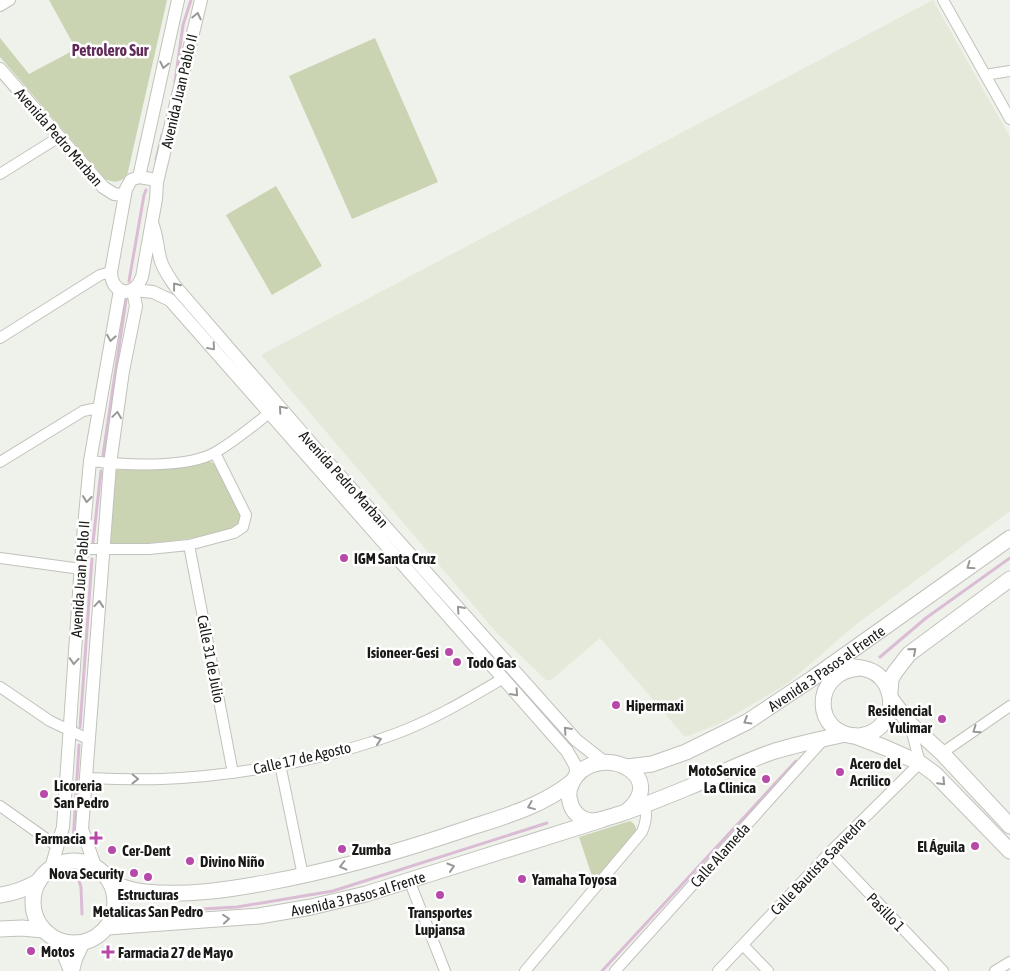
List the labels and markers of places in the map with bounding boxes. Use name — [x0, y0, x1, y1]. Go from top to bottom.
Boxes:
place label: IGM Santa Cruz — [354, 550, 436, 567]
marker: IGM Santa Cruz — [338, 552, 350, 564]
place label: Isioneer-Gesi — [367, 644, 439, 661]
marker: Isioneer-Gesi — [443, 646, 455, 658]
place label: Todo Gas — [467, 654, 517, 671]
marker: Todo Gas — [451, 656, 463, 668]
place label: Hipermaxi — [626, 697, 684, 714]
marker: Hipermaxi — [610, 699, 622, 711]
place label: Residencial Yulimar — [868, 702, 933, 736]
marker: Residencial Yulimar — [936, 713, 948, 725]
place label: Acero del Acrilico — [849, 755, 902, 789]
place label: MotoService La Clinica — [688, 762, 756, 796]
marker: Acero del Acrilico — [834, 766, 846, 778]
marker: MotoService La Clinica — [760, 773, 772, 785]
place label: Licoreria San Pedro — [54, 777, 109, 811]
marker: Licoreria San Pedro — [38, 788, 50, 800]
place label: Farmacia — [35, 830, 86, 847]
marker: Farmacia — [90, 832, 102, 844]
place label: El Águila — [917, 838, 965, 855]
marker: El Águila — [969, 840, 981, 852]
place label: Zumba — [352, 841, 391, 858]
place label: Cer-Dent — [122, 842, 171, 859]
marker: Zumba — [336, 843, 348, 855]
marker: Cer-Dent — [106, 844, 118, 856]
place label: Divino Niño — [200, 853, 265, 870]
marker: Divino Niño — [184, 855, 196, 867]
place label: Nova Security — [49, 865, 125, 882]
marker: Nova Security — [128, 867, 140, 879]
marker: Estructuras Metalicas San Pedro — [142, 871, 154, 883]
place label: Yamaha Toyosa — [531, 871, 617, 888]
marker: Yamaha Toyosa — [516, 873, 528, 885]
place label: Estructuras Metalicas San Pedro — [93, 886, 203, 920]
marker: Transportes Lupjansa — [434, 889, 446, 901]
place label: Transportes Lupjansa — [408, 904, 473, 938]
place label: Motos — [41, 943, 75, 960]
place label: Farmacia 27 de Mayo — [118, 944, 233, 961]
marker: Motos — [25, 945, 37, 957]
marker: Farmacia 27 de Mayo — [102, 946, 114, 958]

